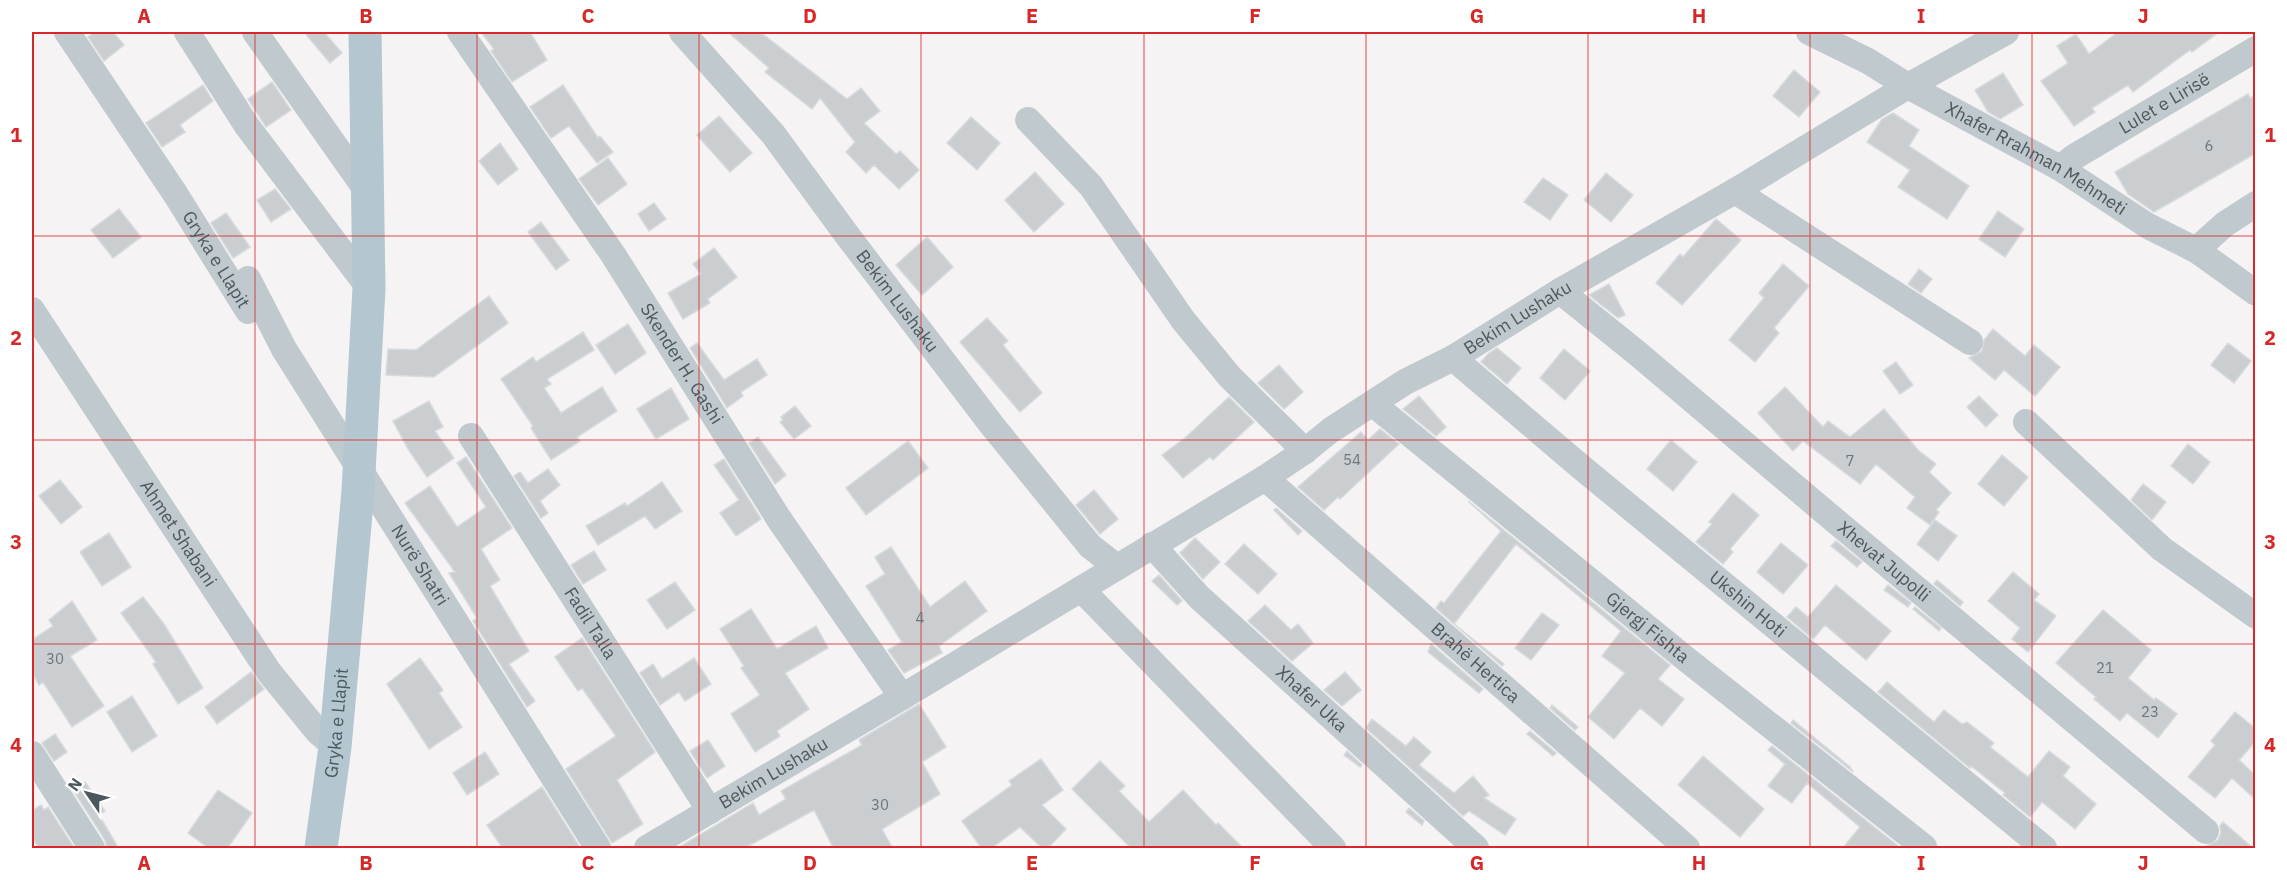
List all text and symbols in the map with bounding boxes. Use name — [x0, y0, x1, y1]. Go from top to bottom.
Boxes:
text: A — [137, 2, 151, 29]
text: B — [359, 2, 373, 29]
text: C — [581, 2, 595, 29]
text: D — [803, 2, 817, 29]
text: E — [1026, 2, 1038, 29]
text: F — [1249, 2, 1261, 29]
text: G — [1470, 2, 1484, 29]
text: H — [1692, 2, 1706, 29]
text: I — [1917, 2, 1925, 29]
text: J — [2137, 2, 2149, 29]
street label: Lulet e Lirisë — [2115, 67, 2214, 139]
street label: Xhafer Rrahman Mehmeti — [1941, 96, 2131, 220]
text: 1 — [10, 121, 22, 148]
text: 1 — [2264, 121, 2276, 148]
house number: 6 — [2204, 136, 2214, 155]
street label: Gryka e Llapit — [178, 206, 255, 312]
street label: Bekim Lushaku — [851, 245, 944, 357]
street label: Bekim Lushaku — [1459, 275, 1575, 360]
street label: Skender H. Gashi — [635, 299, 729, 428]
text: 2 — [10, 324, 22, 351]
text: 2 — [2264, 324, 2276, 351]
house number: 54 — [1343, 450, 1361, 469]
house number: 7 — [1845, 451, 1855, 470]
street label: Ahmet Shabani — [135, 475, 222, 591]
street label: Xhevat Jupolli — [1833, 516, 1935, 607]
street label: Nurë Shatri — [386, 520, 454, 610]
text: 3 — [10, 528, 22, 555]
text: 3 — [2264, 528, 2276, 555]
street label: Ukshin Hoti — [1705, 565, 1791, 642]
street label: Fadil Talla — [559, 583, 622, 664]
street label: Gjergj Fishta — [1601, 586, 1695, 668]
house number: 4 — [915, 608, 925, 627]
street label: Brahë Hertica — [1426, 617, 1526, 708]
house number: 30 — [46, 649, 64, 668]
house number: 21 — [2096, 658, 2114, 677]
street label: Xhafer Uka — [1271, 660, 1353, 737]
street label: Gryka e Llapit — [319, 667, 353, 779]
house number: 23 — [2141, 702, 2159, 721]
text: 4 — [10, 731, 22, 758]
street label: Bekim Lushaku — [715, 731, 832, 814]
text: 4 — [2264, 731, 2276, 758]
north arrow — [57, 763, 117, 823]
text: N — [63, 774, 86, 795]
house number: 30 — [871, 795, 889, 814]
text: A — [137, 849, 151, 876]
text: B — [359, 849, 373, 876]
text: C — [581, 849, 595, 876]
text: D — [803, 849, 817, 876]
text: E — [1026, 849, 1038, 876]
text: F — [1249, 849, 1261, 876]
text: G — [1470, 849, 1484, 876]
text: H — [1692, 849, 1706, 876]
text: I — [1917, 849, 1925, 876]
text: J — [2137, 849, 2149, 876]

